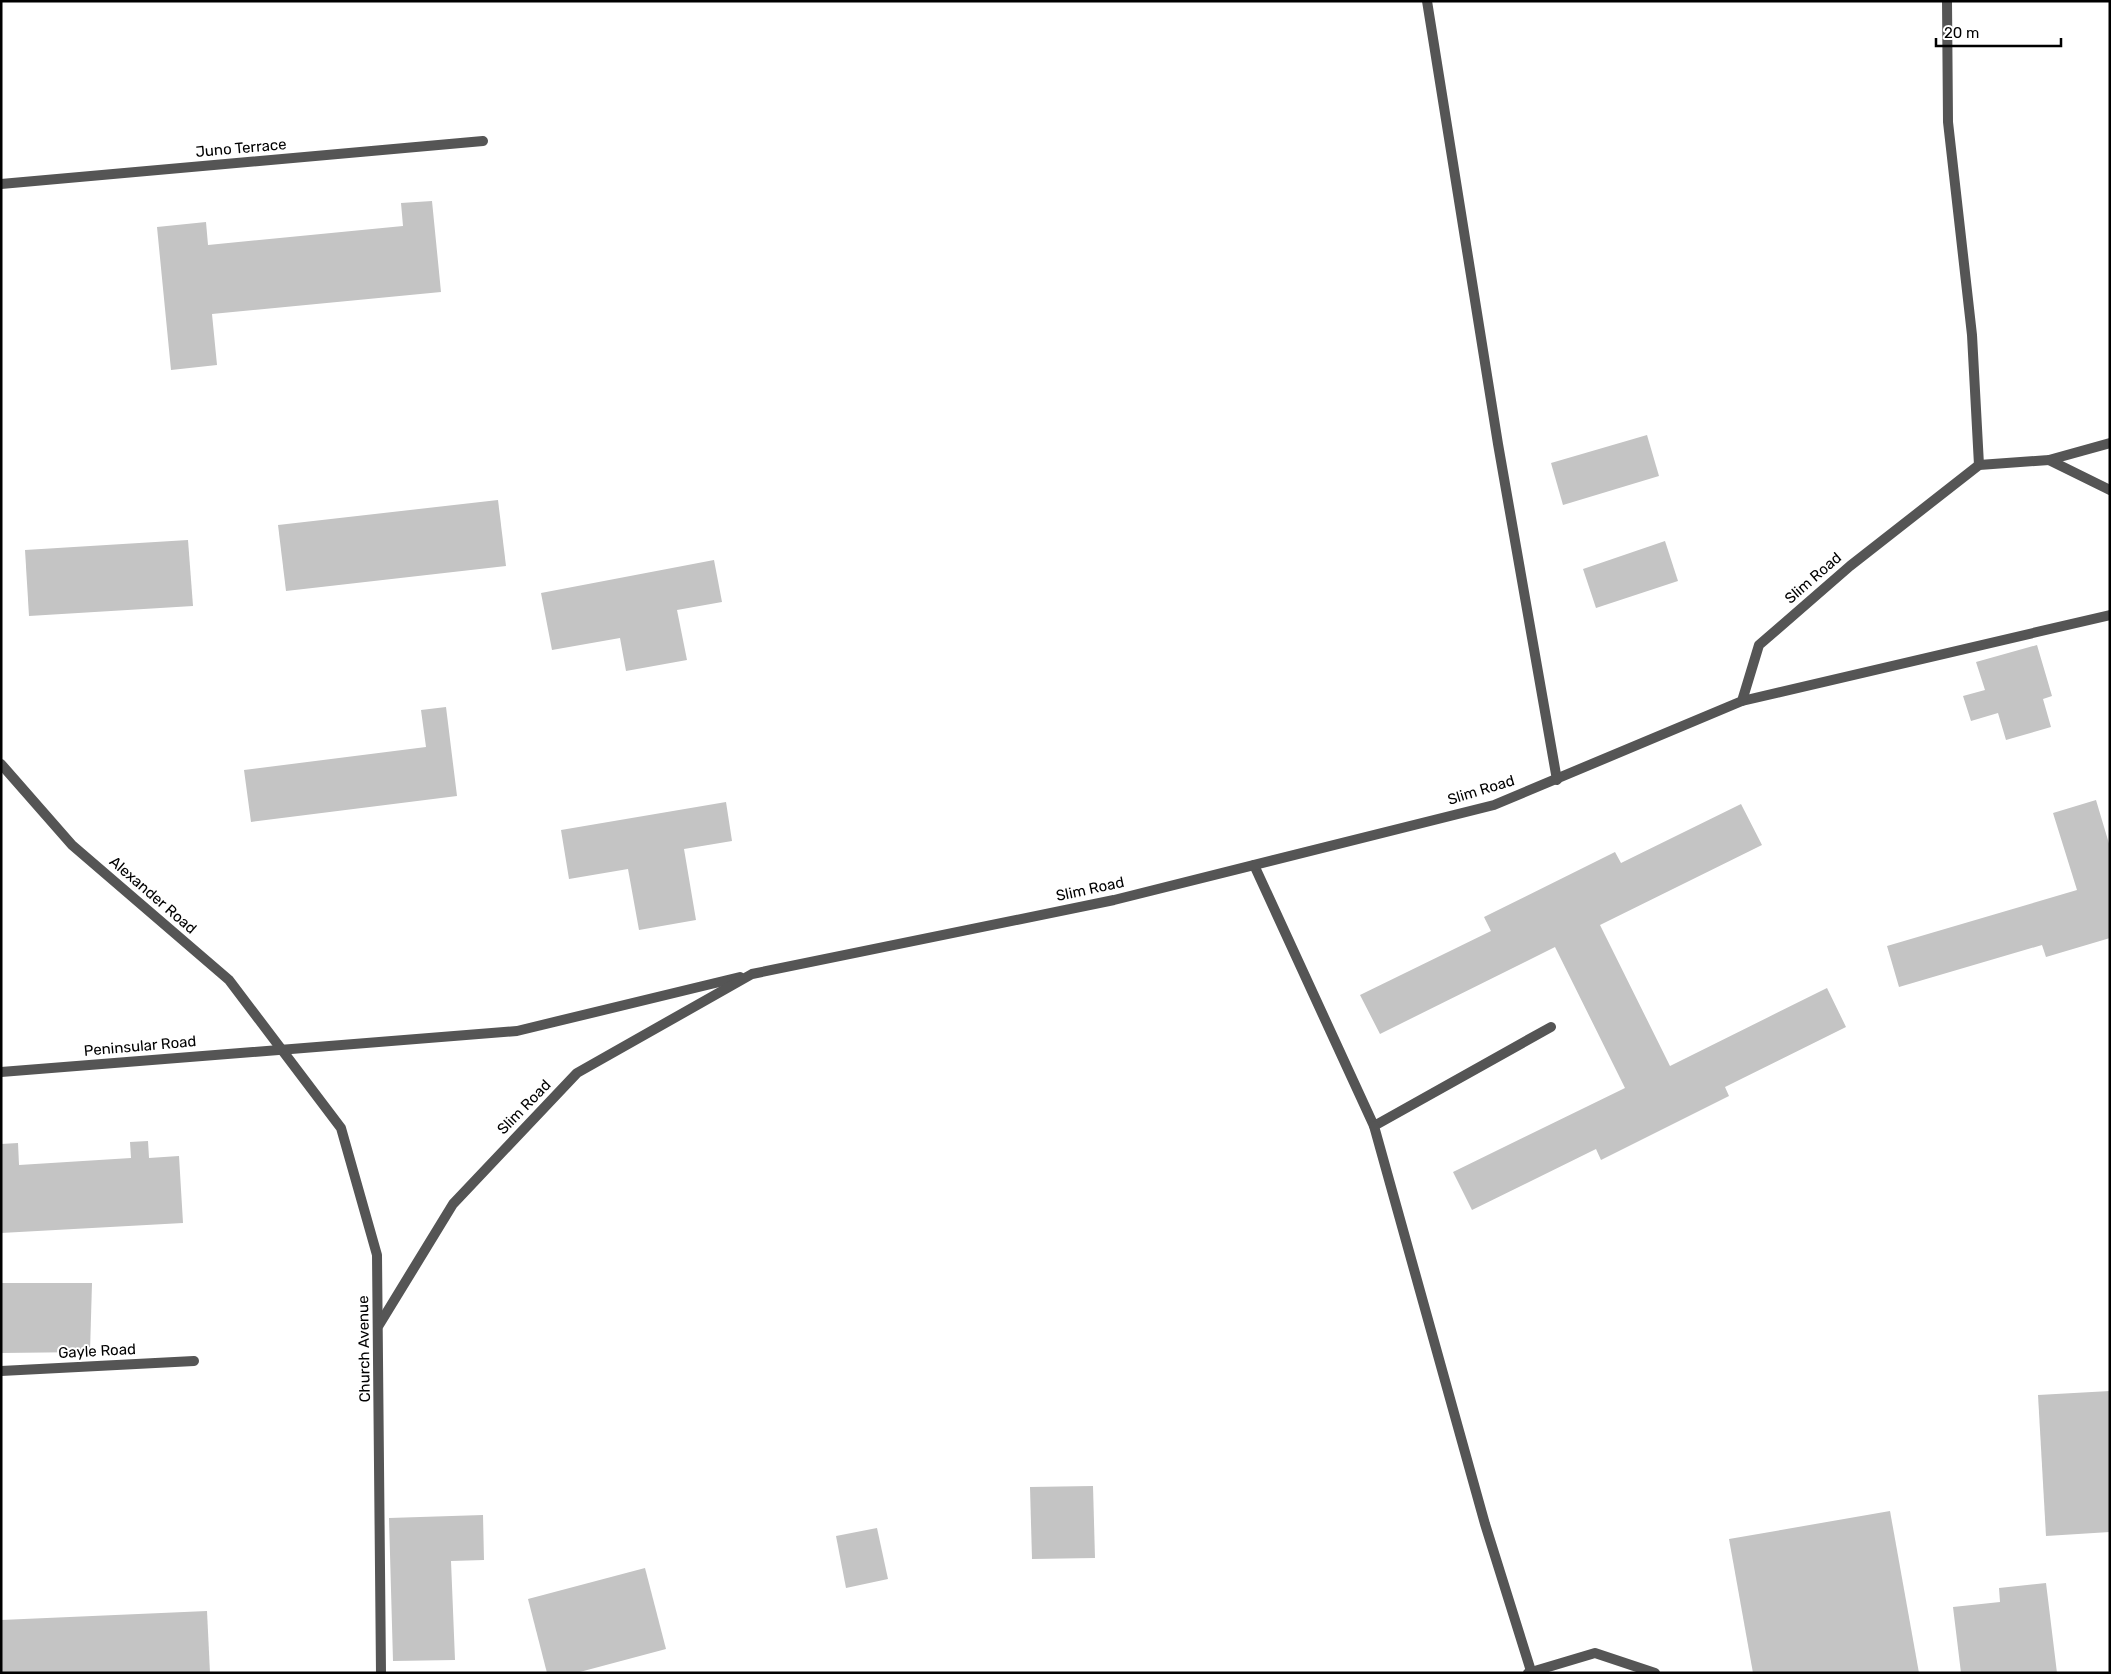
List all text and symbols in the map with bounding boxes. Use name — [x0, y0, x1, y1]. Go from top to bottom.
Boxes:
scale bar — [1936, 15, 2061, 47]
text: 20 m — [1944, 24, 1979, 42]
street label: Juno Terrace — [195, 135, 287, 161]
street label: Slim Road — [1781, 549, 1845, 607]
street label: Slim Road — [1445, 771, 1517, 809]
street label: Alexander Road — [106, 852, 200, 938]
street label: Slim Road — [1054, 873, 1126, 905]
street label: Peninsular Road — [83, 1032, 197, 1060]
street label: Slim Road — [494, 1076, 554, 1138]
street label: Church Avenue — [354, 1295, 374, 1403]
street label: Gayle Road — [58, 1340, 136, 1362]

